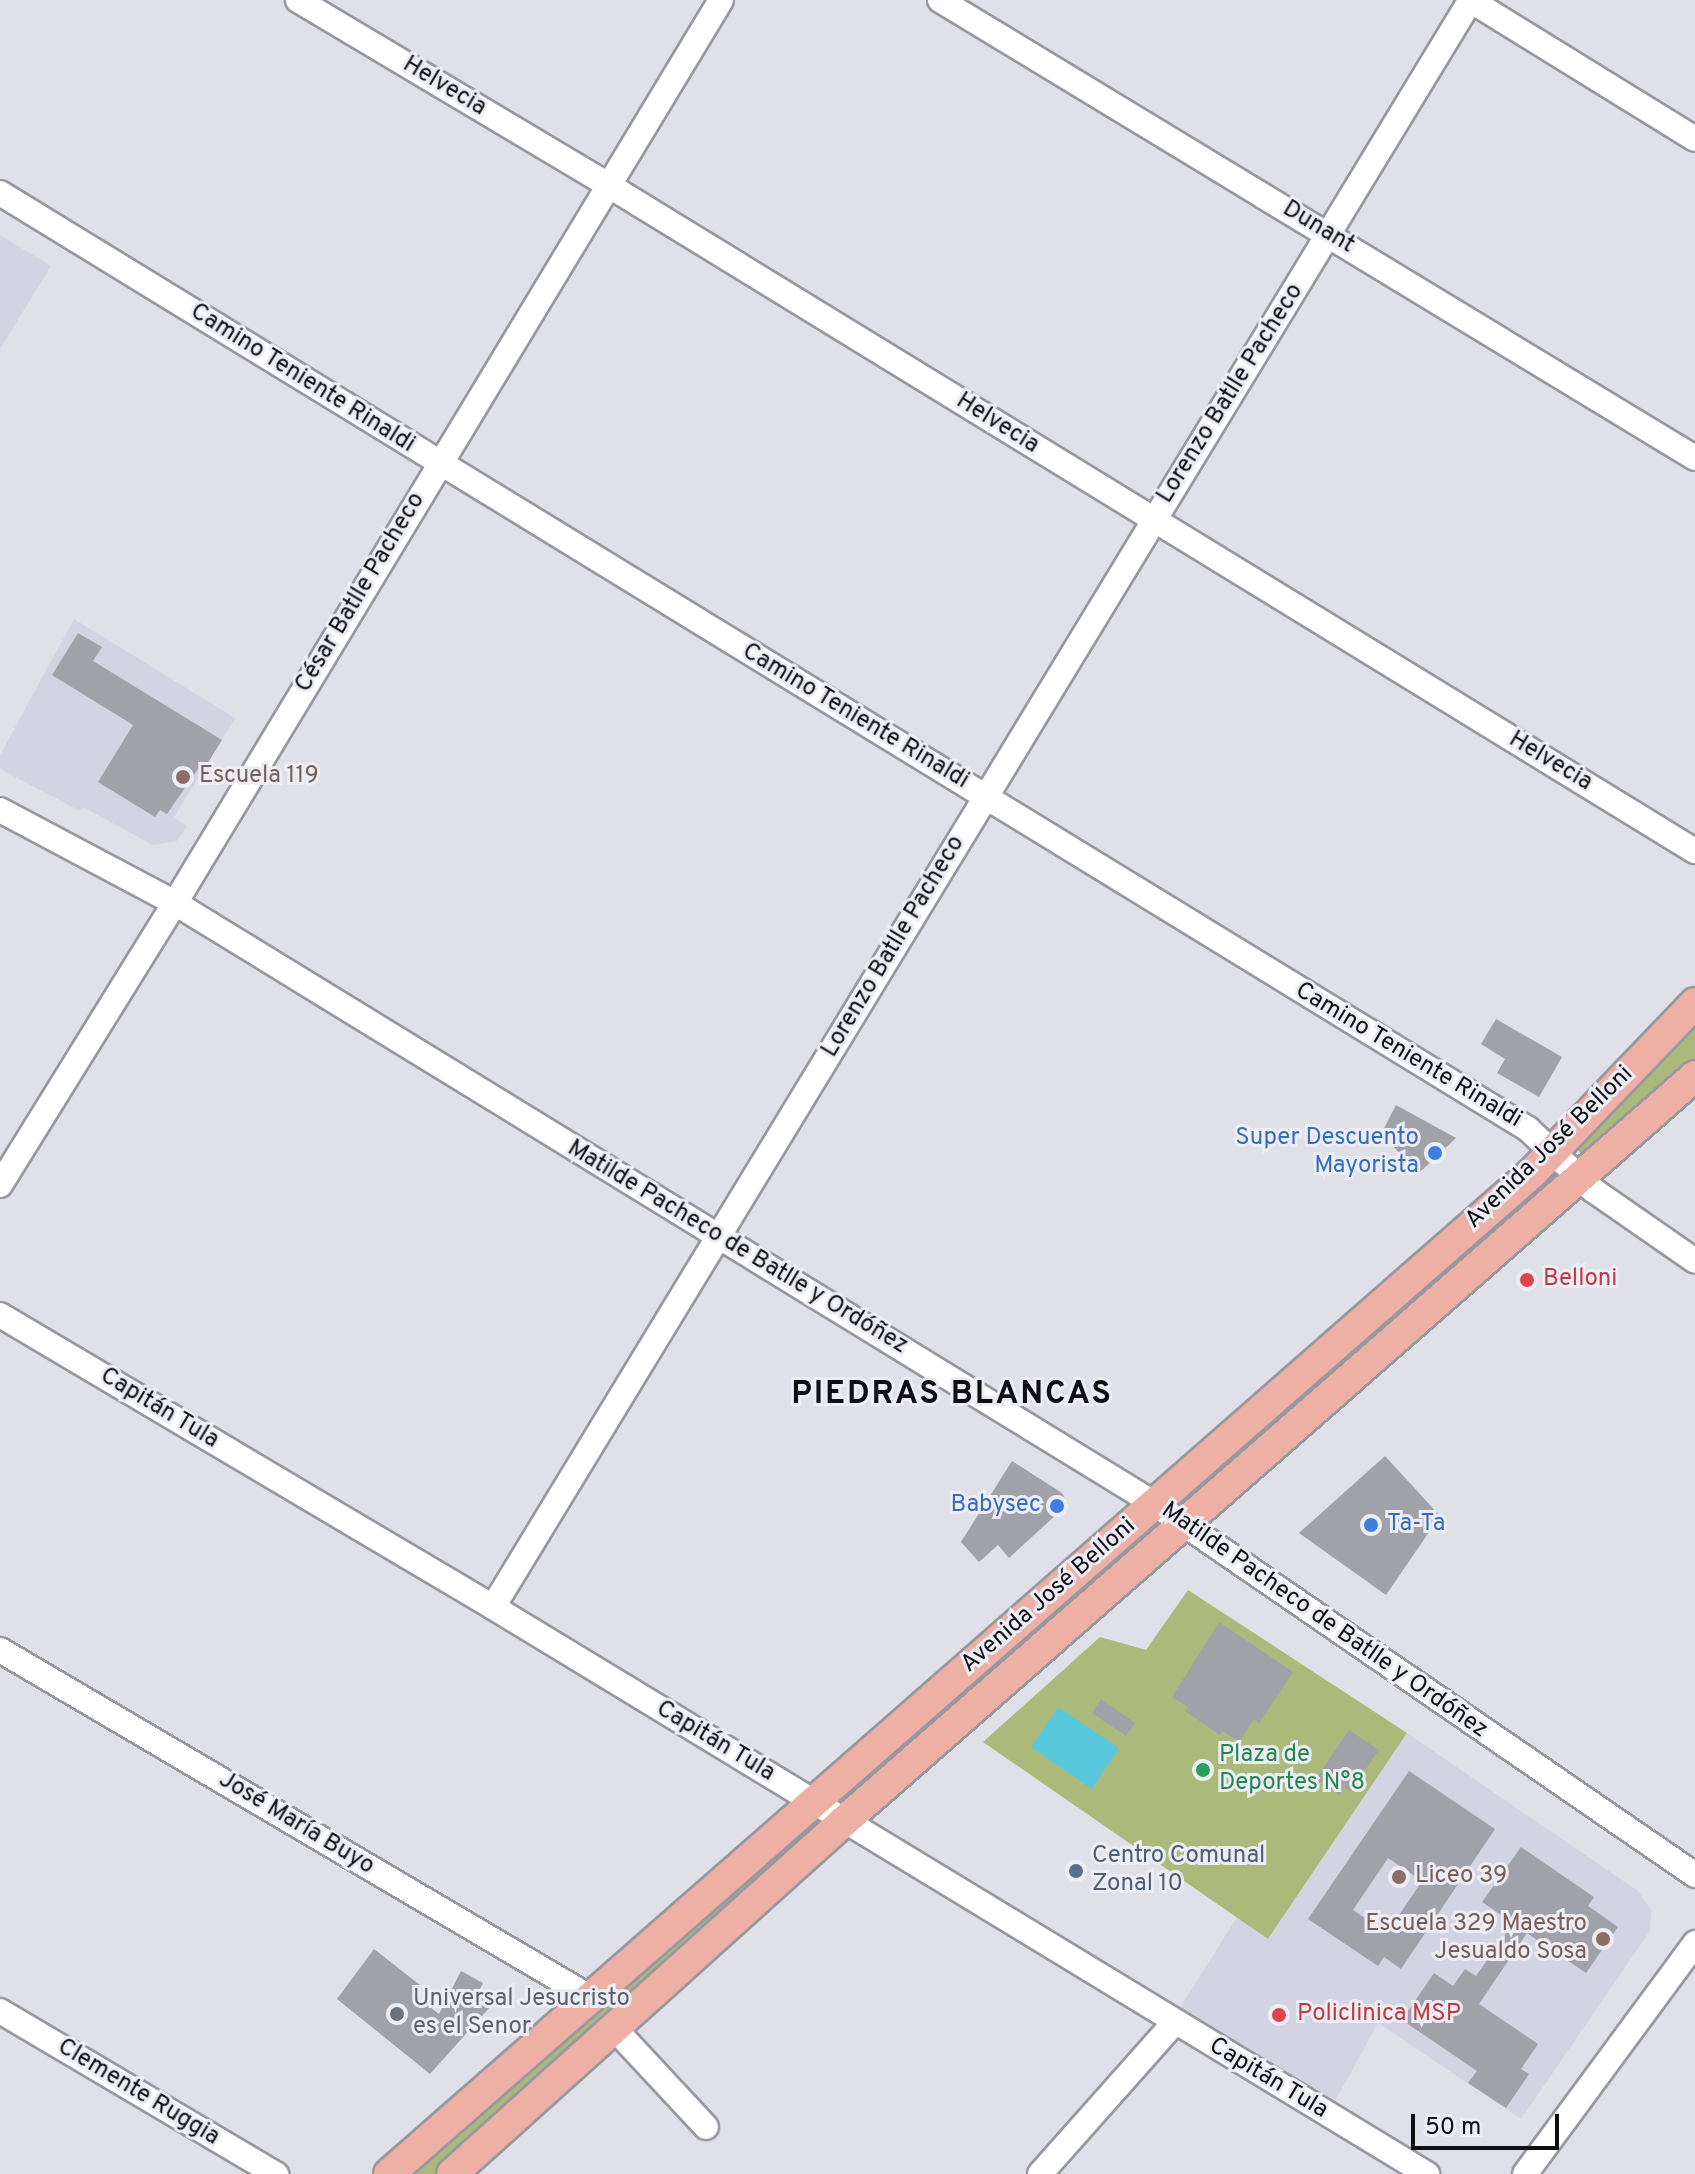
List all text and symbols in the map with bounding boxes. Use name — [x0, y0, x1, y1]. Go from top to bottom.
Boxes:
street label: Helvecia — [397, 51, 491, 123]
street label: Dunant — [1277, 195, 1359, 261]
street label: Lorenzo Batlle Pacheco — [1152, 279, 1310, 509]
street label: Camino Teniente Rinaldi — [184, 298, 420, 460]
street label: Helvecia — [950, 387, 1044, 461]
street label: César Batlle Pacheco — [290, 488, 432, 698]
street label: Camino Teniente Rinaldi — [736, 638, 974, 796]
street label: Helvecia — [1503, 726, 1597, 798]
place label: Escuela 119 — [199, 763, 319, 791]
marker: Escuela 119 — [174, 768, 192, 786]
street label: Lorenzo Batlle Pacheco — [816, 831, 972, 1063]
street label: Camino Teniente Rinaldi — [1289, 977, 1527, 1135]
street label: Avenida José Belloni — [1460, 1061, 1640, 1235]
place label: Super Descuento Mayorista — [1235, 1125, 1419, 1181]
street label: Matilde Pacheco de Batlle y Ordóñez — [562, 1135, 912, 1361]
marker: Super Descuento Mayorista — [1426, 1144, 1444, 1162]
place label: Belloni — [1543, 1266, 1617, 1294]
marker: Belloni — [1518, 1271, 1536, 1289]
street label: Capitán Tula — [94, 1362, 224, 1456]
district label: PIEDRAS BLANCAS — [791, 1376, 1113, 1414]
place label: Babysec — [950, 1492, 1041, 1520]
marker: Babysec — [1048, 1497, 1066, 1515]
street label: Matilde Pacheco de Batlle y Ordóñez — [1155, 1497, 1493, 1745]
place label: Ta-Ta — [1387, 1511, 1445, 1539]
street label: Avenida José Belloni — [956, 1512, 1142, 1680]
marker: Ta-Ta — [1362, 1516, 1380, 1534]
street label: Capitán Tula — [650, 1695, 780, 1789]
place label: Plaza de Deportes N°8 — [1219, 1742, 1365, 1798]
marker: Plaza de Deportes N°8 — [1194, 1761, 1212, 1779]
street label: José María Buyo — [213, 1766, 379, 1882]
place label: Centro Comunal Zonal 10 — [1092, 1843, 1265, 1899]
marker: Centro Comunal Zonal 10 — [1067, 1862, 1085, 1880]
place label: Liceo 39 — [1415, 1863, 1507, 1891]
marker: Liceo 39 — [1390, 1868, 1408, 1886]
place label: Escuela 329 Maestro Jesualdo Sosa — [1365, 1911, 1587, 1967]
marker: Escuela 329 Maestro Jesualdo Sosa — [1594, 1930, 1612, 1948]
place label: Universal Jesucristo es el Senor — [413, 1986, 630, 2042]
place label: Policlinica MSP — [1297, 2001, 1461, 2029]
marker: Policlinica MSP — [1268, 2004, 1290, 2026]
marker: Universal Jesucristo es el Senor — [388, 2005, 406, 2023]
street label: Capitán Tula — [1203, 2032, 1333, 2126]
street label: Clemente Ruggia — [52, 2033, 224, 2153]
scale bar — [1415, 2098, 1563, 2148]
text: 50 m — [1425, 2113, 1481, 2143]

